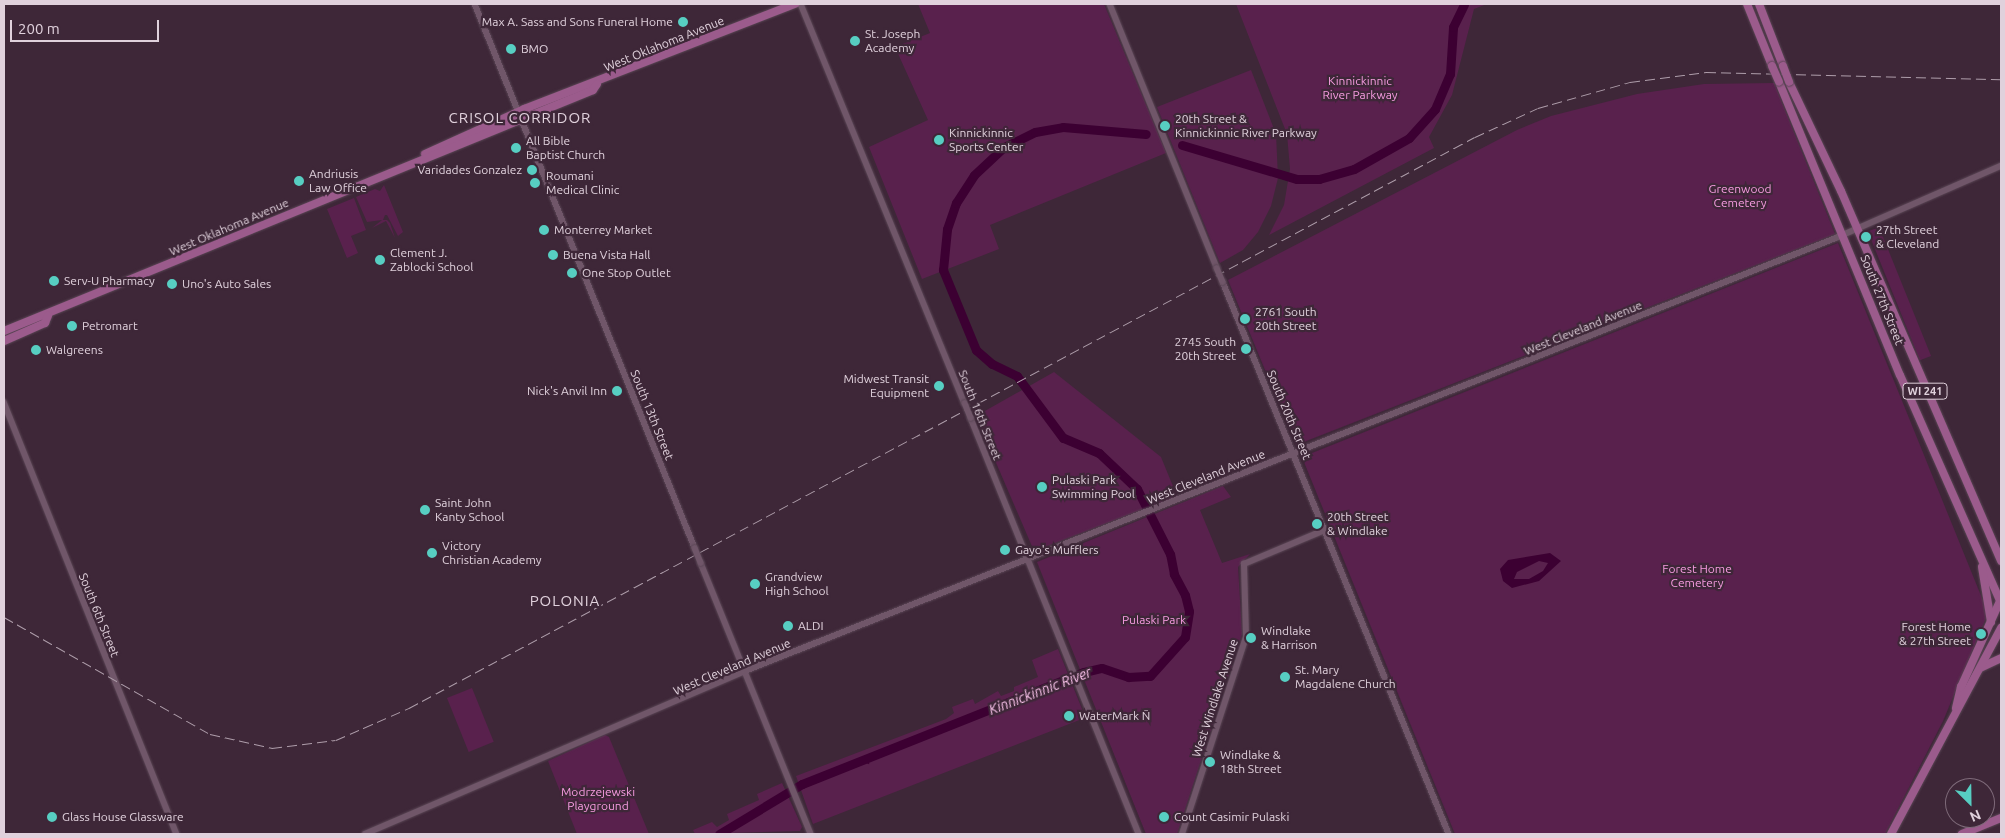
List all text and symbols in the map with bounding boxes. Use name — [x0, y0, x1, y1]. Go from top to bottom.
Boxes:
scale bar — [12, 10, 161, 42]
street label: West Oklahoma Avenue — [602, 13, 726, 75]
place label: Max A. Sass and Sons Funeral Home — [482, 15, 673, 29]
marker: Max A. Sass and Sons Funeral Home — [677, 16, 689, 28]
text: 200 m — [18, 20, 60, 37]
place label: St. Joseph Academy — [865, 27, 920, 55]
marker: St. Joseph Academy — [849, 35, 861, 47]
place label: BMO — [521, 42, 548, 56]
marker: BMO — [505, 43, 517, 55]
park label: Kinnickinnic River Parkway — [1322, 74, 1398, 102]
district label: CRISOL CORRIDOR — [447, 109, 593, 127]
place label: 20th Street & Kinnickinnic River Parkway — [1175, 112, 1317, 140]
marker: 20th Street & Kinnickinnic River Parkway — [1159, 120, 1171, 132]
place label: Kinnickinnic Sports Center — [949, 126, 1023, 154]
place label: All Bible Baptist Church — [526, 134, 605, 162]
marker: Kinnickinnic Sports Center — [933, 134, 945, 146]
marker: All Bible Baptist Church — [510, 142, 522, 154]
place label: Varidades Gonzalez — [417, 163, 522, 177]
marker: Varidades Gonzalez — [526, 164, 538, 176]
place label: Andriusis Law Office — [309, 167, 367, 195]
place label: Roumani Medical Clinic — [546, 169, 619, 197]
marker: Andriusis Law Office — [293, 175, 305, 187]
marker: Roumani Medical Clinic — [528, 176, 542, 190]
park label: Greenwood Cemetery — [1709, 182, 1771, 210]
street label: West Oklahoma Avenue — [167, 195, 291, 259]
place label: Monterrey Market — [554, 223, 652, 237]
place label: 27th Street & Cleveland — [1876, 223, 1939, 251]
marker: Monterrey Market — [538, 224, 550, 236]
marker: 27th Street & Cleveland — [1860, 231, 1872, 243]
place label: Clement J. Zablocki School — [390, 246, 473, 274]
place label: Buena Vista Hall — [563, 248, 650, 262]
marker: Buena Vista Hall — [547, 249, 559, 261]
street label: South 27th Street — [1857, 253, 1907, 347]
marker: Clement J. Zablocki School — [374, 254, 386, 266]
place label: One Stop Outlet — [582, 266, 671, 280]
marker: One Stop Outlet — [566, 267, 578, 279]
place label: Serv-U Pharmacy — [64, 274, 155, 288]
marker: Serv-U Pharmacy — [48, 275, 60, 287]
place label: Uno's Auto Sales — [182, 277, 271, 291]
marker: Uno's Auto Sales — [166, 278, 178, 290]
street label: West Cleveland Avenue — [1522, 298, 1644, 358]
place label: 2761 South 20th Street — [1255, 305, 1317, 333]
marker: 2761 South 20th Street — [1239, 313, 1251, 325]
place label: Petromart — [82, 319, 138, 333]
marker: Petromart — [66, 320, 78, 332]
place label: 2745 South 20th Street — [1174, 335, 1236, 363]
place label: Walgreens — [46, 343, 103, 357]
marker: 2745 South 20th Street — [1240, 343, 1252, 355]
marker: Walgreens — [30, 344, 42, 356]
street label: South 13th Street — [627, 368, 677, 462]
street label: South 16th Street — [955, 368, 1005, 462]
street label: South 20th Street — [1264, 368, 1314, 462]
place label: Midwest Transit Equipment — [843, 372, 929, 400]
marker: Midwest Transit Equipment — [933, 380, 945, 392]
road number: WI 241 — [1902, 382, 1948, 400]
place label: Nick's Anvil Inn — [527, 384, 607, 398]
marker: Nick's Anvil Inn — [611, 385, 623, 397]
street label: West Cleveland Avenue — [1145, 447, 1267, 507]
place label: Pulaski Park Swimming Pool — [1052, 473, 1135, 501]
marker: Pulaski Park Swimming Pool — [1036, 481, 1048, 493]
place label: Saint John Kanty School — [435, 496, 504, 524]
marker: Saint John Kanty School — [419, 504, 431, 516]
place label: 20th Street & Windlake — [1327, 510, 1388, 538]
marker: 20th Street & Windlake — [1311, 518, 1323, 530]
place label: Victory Christian Academy — [442, 539, 542, 567]
place label: Gayo's Mufflers — [1015, 543, 1098, 557]
marker: Gayo's Mufflers — [999, 544, 1011, 556]
marker: Victory Christian Academy — [426, 547, 438, 559]
park label: Forest Home Cemetery — [1662, 562, 1732, 590]
place label: Grandview High School — [765, 570, 829, 598]
street label: South 6th Street — [76, 571, 122, 659]
marker: Grandview High School — [749, 578, 761, 590]
district label: POLONIA — [529, 592, 601, 610]
park label: Pulaski Park — [1122, 613, 1186, 627]
place label: ALDI — [798, 619, 823, 633]
marker: ALDI — [782, 620, 794, 632]
place label: Forest Home & 27th Street — [1899, 620, 1971, 648]
place label: Windlake & Harrison — [1261, 624, 1317, 652]
marker: Forest Home & 27th Street — [1975, 628, 1987, 640]
marker: Windlake & Harrison — [1245, 632, 1257, 644]
street label: West Cleveland Avenue — [671, 636, 793, 698]
street label: West Windlake Avenue — [1189, 637, 1241, 759]
place label: St. Mary Magdalene Church — [1295, 663, 1396, 691]
water label: Kinnickinnic River — [986, 664, 1094, 718]
marker: St. Mary Magdalene Church — [1279, 671, 1291, 683]
place label: WaterMark Ñ — [1079, 709, 1150, 723]
marker: WaterMark Ñ — [1063, 710, 1075, 722]
place label: Windlake & 18th Street — [1220, 748, 1281, 776]
marker: Windlake & 18th Street — [1204, 756, 1216, 768]
north arrow — [1945, 778, 1995, 828]
park label: Modrzejewski Playground — [561, 785, 635, 813]
text: N — [1968, 806, 1983, 825]
place label: Glass House Glassware — [62, 810, 184, 824]
place label: Count Casimir Pulaski — [1174, 810, 1289, 824]
marker: Glass House Glassware — [46, 811, 58, 823]
marker: Count Casimir Pulaski — [1158, 811, 1170, 823]

